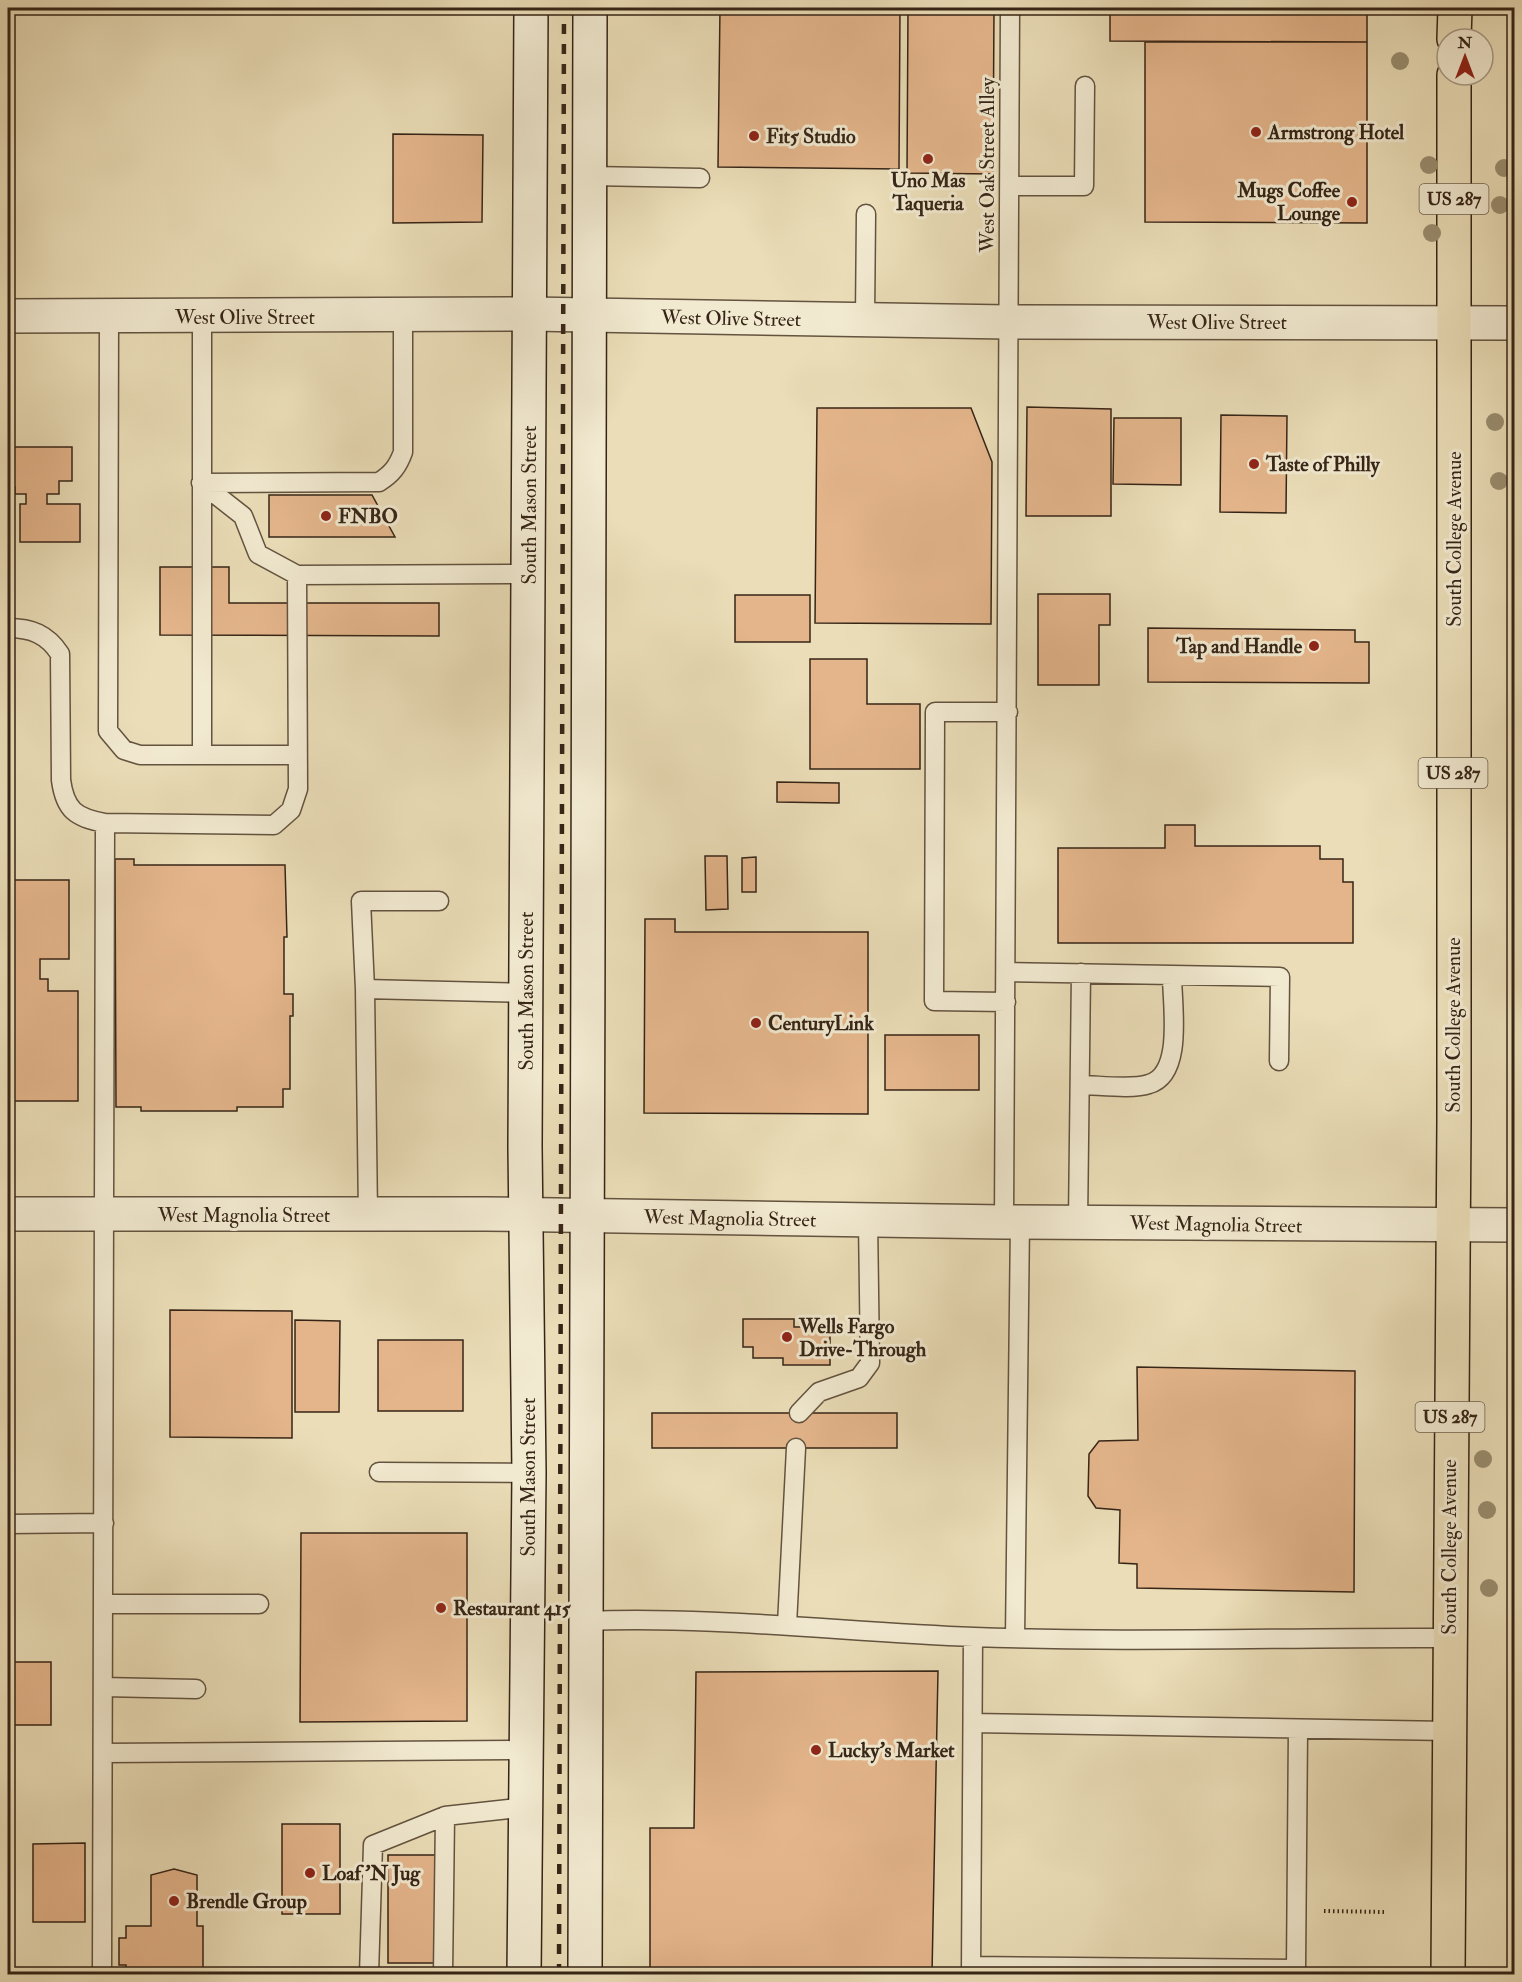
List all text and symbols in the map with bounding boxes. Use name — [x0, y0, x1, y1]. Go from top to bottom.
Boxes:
north arrow — [1435, 27, 1495, 87]
text: N — [1457, 33, 1473, 53]
street label: West Oak Street Alley — [975, 76, 1000, 254]
place label: Armstrong Hotel — [1267, 120, 1405, 146]
place label: Fit5 Studio — [766, 124, 856, 149]
marker: Armstrong Hotel — [1249, 125, 1263, 139]
marker: Fit5 Studio — [747, 129, 761, 143]
marker: Uno Mas Taqueria — [921, 152, 935, 166]
place label: Uno Mas Taqueria — [891, 168, 965, 217]
place label: Mugs Coffee Lounge — [1236, 178, 1341, 227]
road number: US 287 — [1420, 184, 1488, 214]
marker: Mugs Coffee Lounge — [1345, 195, 1359, 209]
street label: West Olive Street — [174, 305, 316, 330]
street label: West Olive Street — [660, 305, 802, 332]
street label: West Olive Street — [1146, 310, 1288, 335]
street label: South Mason Street — [517, 425, 542, 584]
street label: South College Avenue — [1442, 451, 1467, 627]
place label: Taste of Philly — [1265, 452, 1381, 478]
marker: Taste of Philly — [1247, 457, 1261, 471]
place label: FNBO — [338, 504, 398, 529]
marker: FNBO — [319, 509, 333, 523]
place label: Tap and Handle — [1175, 634, 1303, 660]
marker: Tap and Handle — [1307, 639, 1321, 653]
road number: US 287 — [1418, 758, 1488, 788]
street label: South Mason Street — [514, 911, 539, 1070]
street label: South College Avenue — [1441, 937, 1466, 1113]
place label: CenturyLink — [768, 1011, 874, 1037]
marker: CenturyLink — [749, 1016, 763, 1030]
street label: West Magnolia Street — [157, 1203, 331, 1228]
street label: West Magnolia Street — [642, 1204, 817, 1233]
street label: West Magnolia Street — [1128, 1210, 1303, 1239]
place label: Wells Fargo Drive-Through — [798, 1314, 927, 1363]
marker: Wells Fargo Drive-Through — [780, 1330, 794, 1344]
street label: South Mason Street — [516, 1397, 541, 1556]
road number: US 287 — [1416, 1402, 1484, 1432]
street label: South College Avenue — [1437, 1459, 1462, 1635]
place label: Restaurant 415 — [453, 1596, 572, 1621]
marker: Restaurant 415 — [434, 1601, 448, 1615]
place label: Lucky's Market — [828, 1738, 955, 1764]
marker: Lucky's Market — [809, 1743, 823, 1757]
place label: Loaf 'N Jug — [322, 1861, 421, 1887]
marker: Loaf 'N Jug — [303, 1866, 317, 1880]
place label: Brendle Group — [186, 1889, 307, 1915]
marker: Brendle Group — [167, 1894, 181, 1908]

